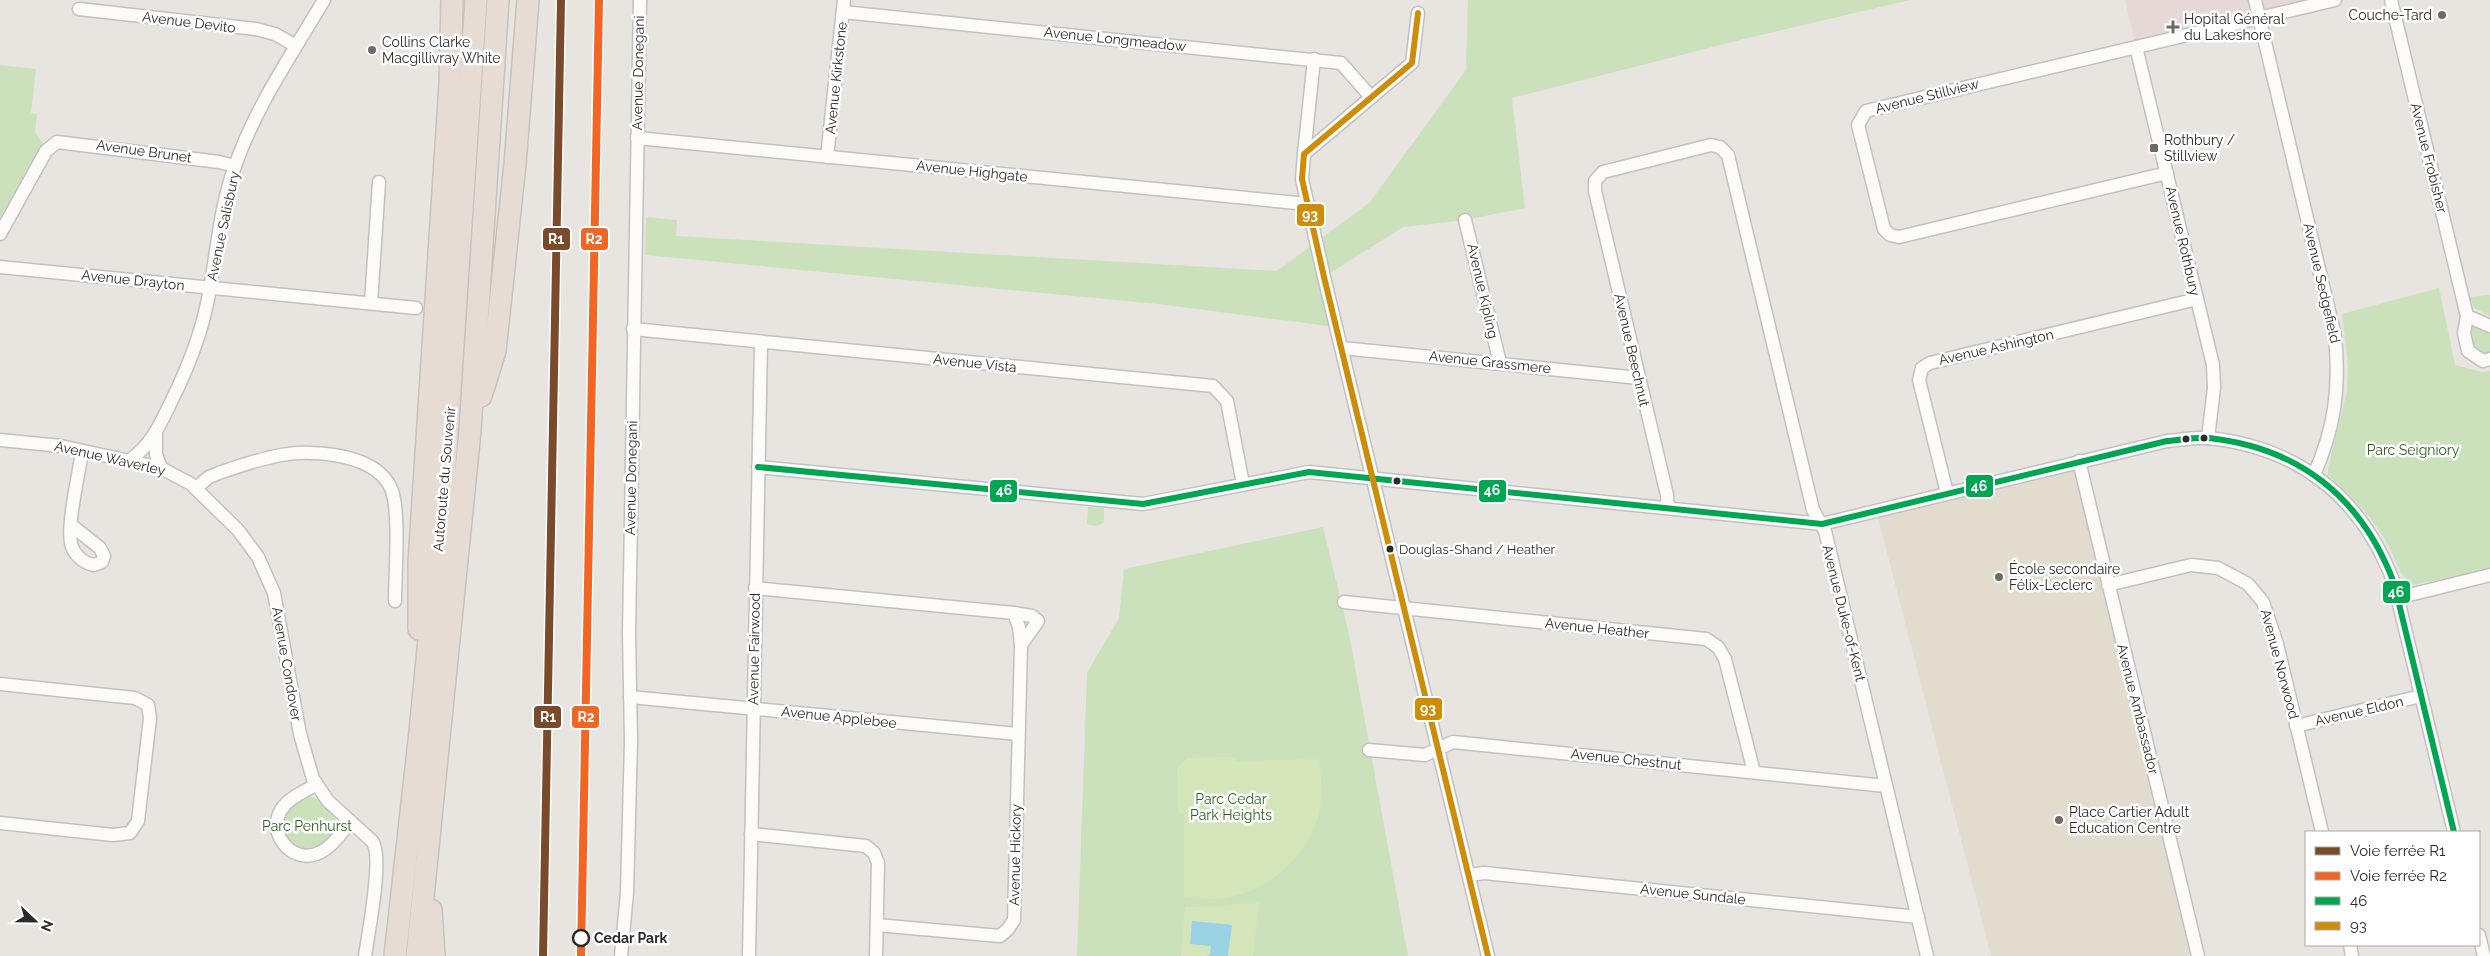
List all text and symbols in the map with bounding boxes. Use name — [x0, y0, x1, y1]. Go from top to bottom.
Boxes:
place label: Couche-Tard — [2349, 7, 2432, 23]
street label: Avenue Devito — [141, 8, 237, 36]
marker: Couche-Tard — [2436, 9, 2448, 21]
place label: Hopital Général du Lakeshore — [2184, 11, 2285, 43]
street label: Avenue Donegani — [629, 15, 647, 131]
marker: Hopital Général du Lakeshore — [2166, 20, 2180, 34]
street label: Avenue Kirkstone — [822, 21, 850, 135]
street label: Avenue Longmeadow — [1043, 24, 1187, 54]
place label: Collins Clarke Macgillivray White — [382, 34, 501, 66]
marker: Collins Clarke Macgillivray White — [366, 44, 378, 56]
street label: Avenue Stillview — [1874, 75, 1981, 117]
street label: Avenue Frobisher — [2408, 101, 2450, 215]
place label: Rothbury / Stillview — [2164, 132, 2236, 164]
street label: Avenue Brunet — [95, 136, 193, 166]
marker: Rothbury / Stillview — [2148, 142, 2160, 154]
street label: Avenue Highgate — [916, 157, 1028, 185]
street label: Avenue Salisbury — [204, 169, 243, 282]
street label: Avenue Rothbury — [2163, 185, 2204, 298]
line badge: 93 — [1296, 203, 1325, 227]
text: 93 — [1302, 207, 1318, 223]
street label: Avenue Sedgefield — [2300, 221, 2344, 345]
line badge: R1 — [542, 227, 571, 251]
line badge: R2 — [580, 227, 609, 251]
text: R1 — [548, 231, 564, 247]
text: R2 — [585, 231, 603, 247]
street label: Avenue Kipling — [1464, 242, 1502, 340]
street label: Avenue Drayton — [81, 267, 185, 293]
street label: Avenue Beechnut — [1611, 292, 1653, 408]
street label: Avenue Ashington — [1937, 326, 2055, 368]
street label: Avenue Grassmere — [1428, 348, 1552, 376]
street label: Avenue Vista — [932, 351, 1018, 375]
street label: Autoroute du Souvenir — [430, 406, 458, 552]
street label: Avenue Donegani — [622, 420, 640, 536]
unlabelled marker — [2199, 433, 2209, 443]
unlabelled marker — [2181, 434, 2191, 444]
street label: Avenue Waverley — [53, 437, 167, 479]
park label: Parc Seigniory — [2367, 442, 2460, 458]
line badge: 46 — [1965, 474, 1994, 498]
unlabelled marker — [1392, 476, 1402, 486]
text: 46 — [1971, 478, 1987, 494]
line badge: 46 — [989, 479, 1018, 503]
line badge: 46 — [1478, 479, 1507, 503]
text: 46 — [996, 482, 1012, 498]
text: 46 — [1484, 482, 1500, 498]
place label: Douglas-Shand / Heather — [1399, 542, 1556, 557]
street label: Avenue Duke-of-Kent — [1819, 543, 1869, 683]
marker: Douglas-Shand / Heather — [1385, 544, 1395, 554]
place label: École secondaire Félix-Leclerc — [2009, 560, 2120, 593]
marker: École secondaire Félix-Leclerc — [1993, 571, 2005, 583]
line badge: 46 — [2382, 580, 2411, 604]
text: 46 — [2388, 584, 2404, 600]
street label: Avenue Fairwood — [745, 593, 763, 705]
street label: Avenue Condover — [269, 606, 305, 723]
street label: Avenue Norwood — [2258, 607, 2302, 721]
street label: Avenue Heather — [1544, 615, 1650, 641]
street label: Avenue Ambassador — [2114, 642, 2162, 776]
street label: Avenue Eldon — [2313, 693, 2405, 729]
line badge: 93 — [1414, 697, 1443, 721]
text: 93 — [1420, 701, 1436, 717]
street label: Avenue Applebee — [780, 703, 898, 731]
line badge: R1 — [533, 705, 562, 729]
line badge: R2 — [571, 705, 600, 729]
text: R1 — [540, 709, 556, 725]
text: R2 — [577, 709, 595, 725]
street label: Avenue Chestnut — [1570, 745, 1682, 773]
park label: Parc Cedar Park Heights — [1190, 791, 1272, 823]
street label: Avenue Hickory — [1006, 804, 1024, 906]
place label: Place Cartier Adult Education Centre — [2069, 804, 2189, 836]
marker: Place Cartier Adult Education Centre — [2053, 814, 2065, 826]
park label: Parc Penhurst — [262, 818, 352, 834]
legend — [2305, 831, 2480, 946]
text: Voie ferrée R1 — [2350, 842, 2446, 860]
text: Voie ferrée R2 — [2350, 867, 2447, 885]
street label: Avenue Sundale — [1639, 881, 1747, 907]
text: 46 — [2350, 892, 2367, 910]
north arrow — [10, 896, 60, 946]
text: 93 — [2350, 917, 2367, 935]
text: N — [38, 918, 56, 934]
marker: Cedar Park — [572, 929, 590, 947]
place label: Cedar Park — [594, 930, 668, 946]

